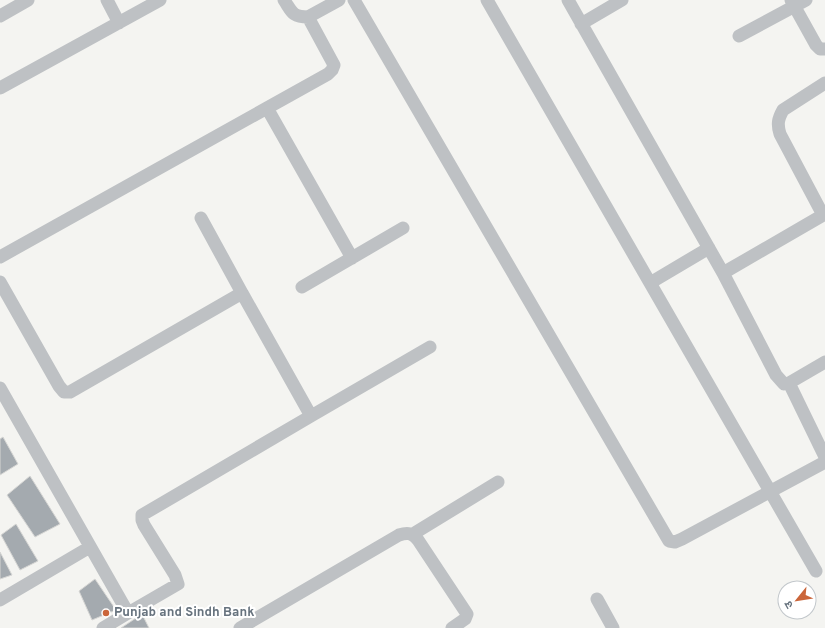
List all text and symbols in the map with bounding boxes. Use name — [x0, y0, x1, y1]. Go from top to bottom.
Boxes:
north arrow — [777, 580, 817, 620]
text: उ — [781, 598, 797, 611]
place label: Punjab and Sindh Bank — [114, 605, 254, 621]
marker: Punjab and Sindh Bank — [101, 608, 111, 618]

